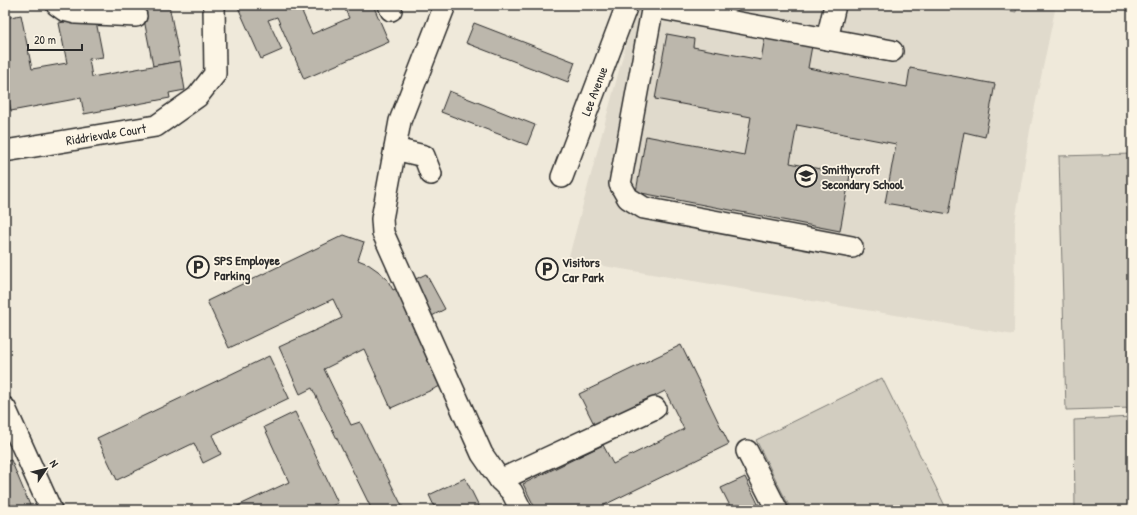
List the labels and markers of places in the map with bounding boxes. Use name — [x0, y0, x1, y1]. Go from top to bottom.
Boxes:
place label: Smithycroft Secondary School — [822, 160, 904, 194]
school or university icon: Smithycroft Secondary School — [793, 163, 819, 189]
place label: SPS Employee Parking — [214, 251, 281, 285]
place label: Visitors Car Park — [562, 253, 605, 286]
parking icon: SPS Employee Parking — [185, 254, 211, 280]
parking icon: Visitors Car Park — [534, 256, 560, 282]

